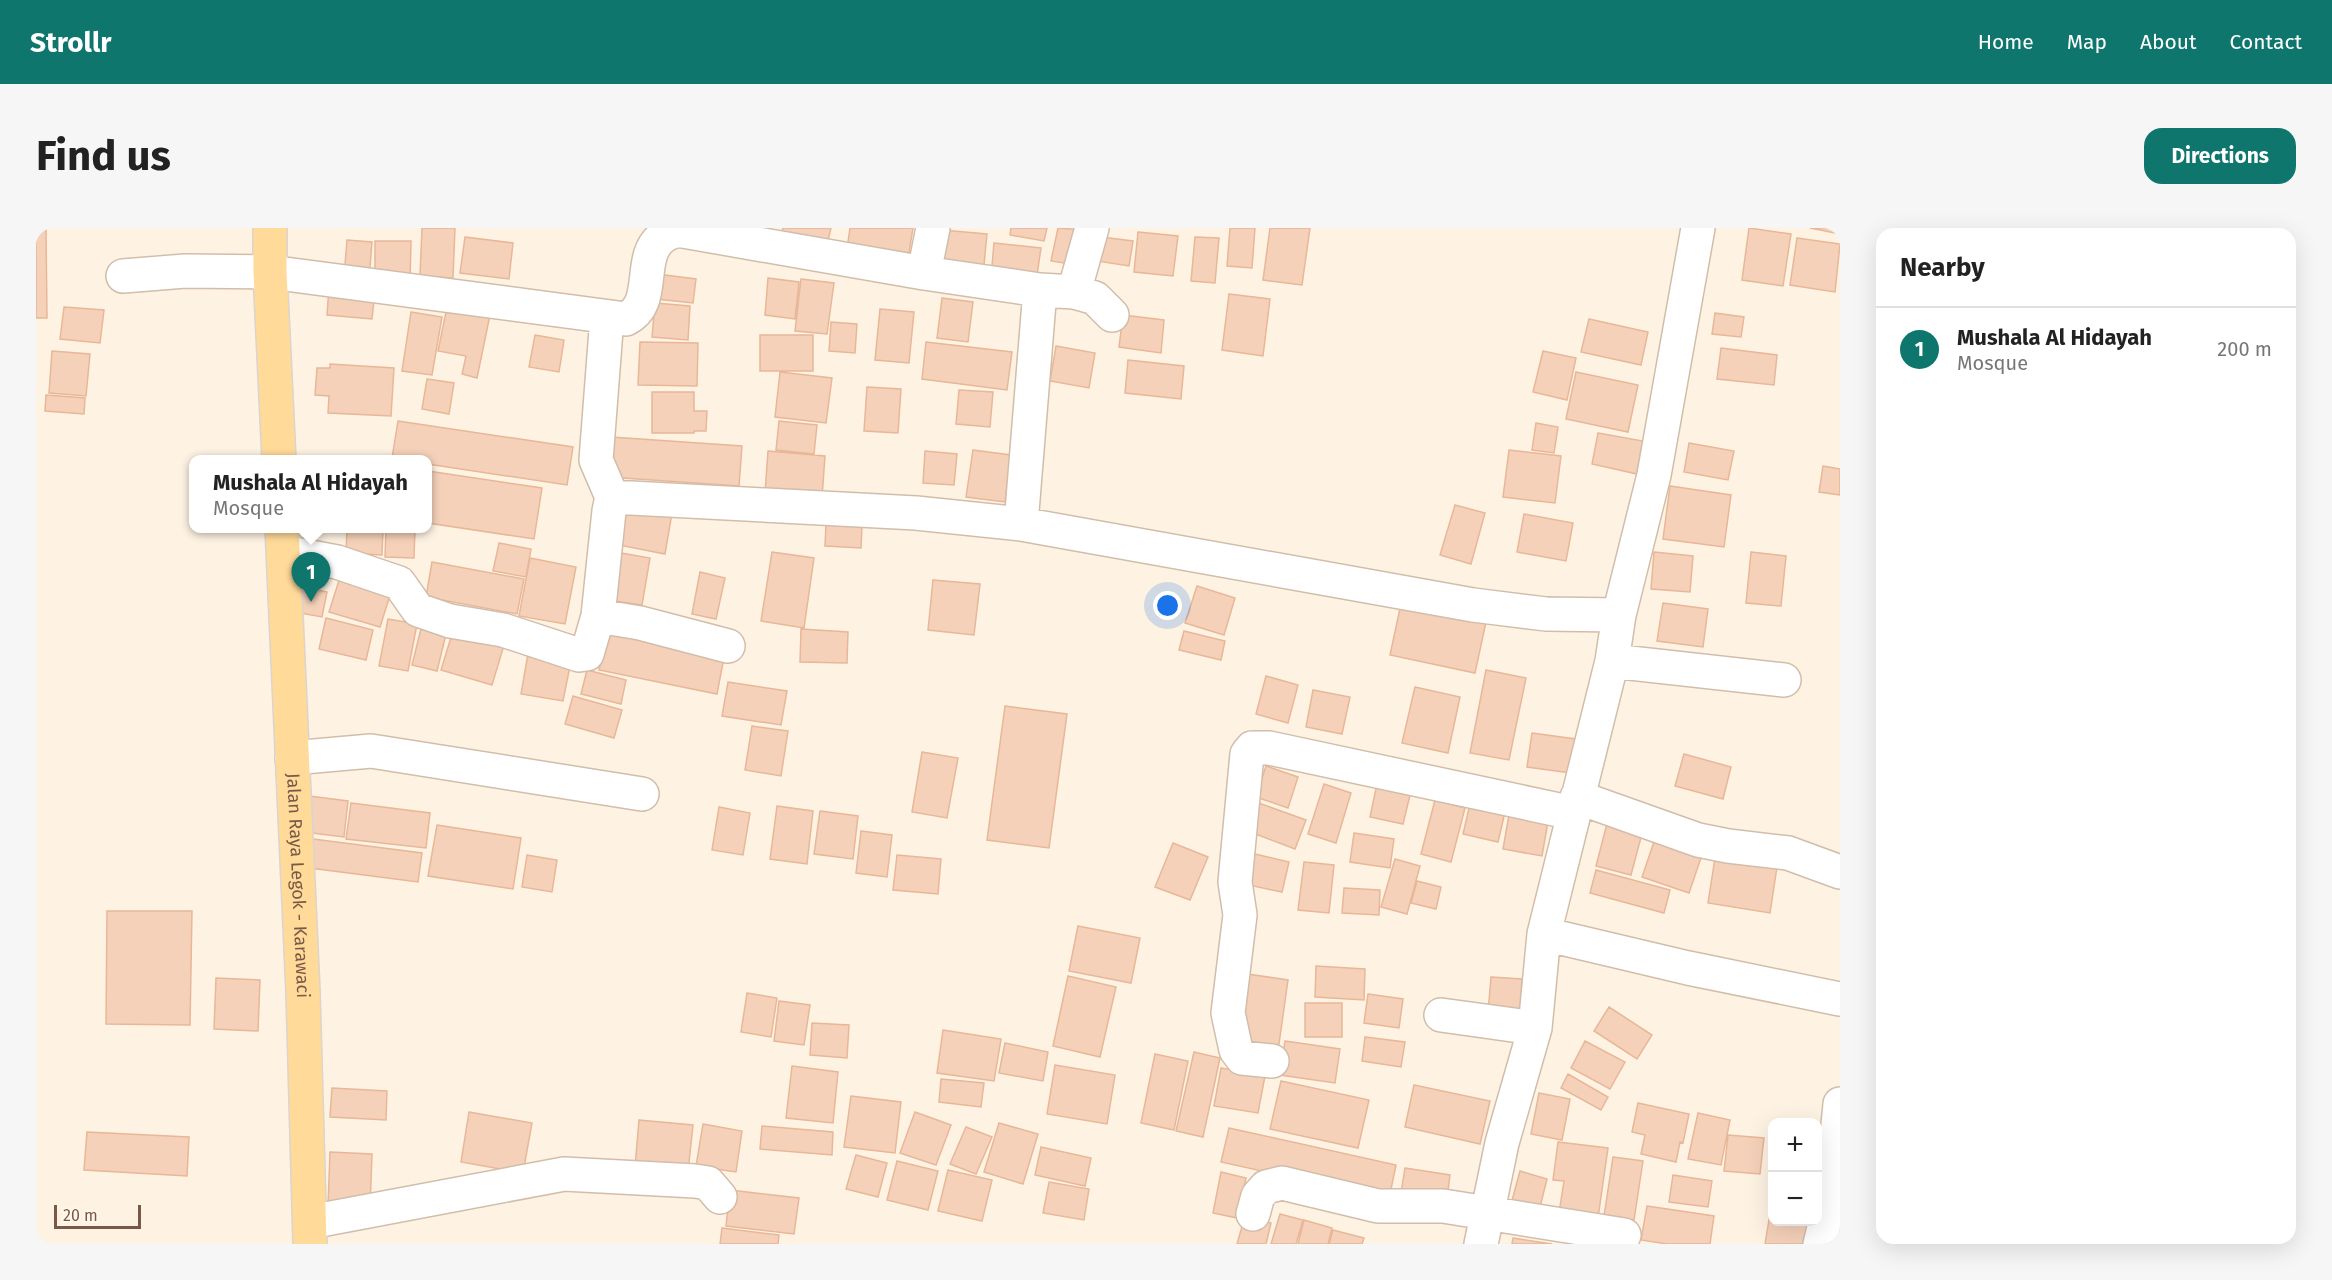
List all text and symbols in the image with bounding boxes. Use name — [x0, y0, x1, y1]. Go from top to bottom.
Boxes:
text: Strollr — [30, 26, 111, 59]
text: Home — [1978, 29, 2034, 55]
text: Map — [2067, 29, 2107, 55]
text: About — [2140, 29, 2197, 55]
text: Contact — [2230, 29, 2302, 55]
button: Directions — [2144, 128, 2296, 184]
text: Find us — [36, 131, 171, 181]
text: Nearby — [1900, 252, 1985, 283]
text: Mushala Al Hidayah — [1957, 324, 2152, 351]
text: 1 — [1915, 337, 1924, 361]
text: 200 m — [2217, 337, 2272, 361]
text: Mosque — [1957, 351, 2028, 375]
popup — [189, 455, 432, 533]
text: Mushala Al Hidayah — [213, 469, 408, 496]
text: Mosque — [213, 496, 284, 520]
pin: 1 — [292, 552, 330, 602]
your location — [1153, 591, 1182, 620]
street label: Jalan Raya Legok - Karawaci — [282, 773, 314, 998]
map controls — [1768, 1118, 1822, 1226]
button: + — [1768, 1118, 1822, 1172]
button: − — [1768, 1172, 1822, 1226]
scale bar — [54, 1202, 141, 1230]
text: 20 m — [63, 1206, 98, 1225]

